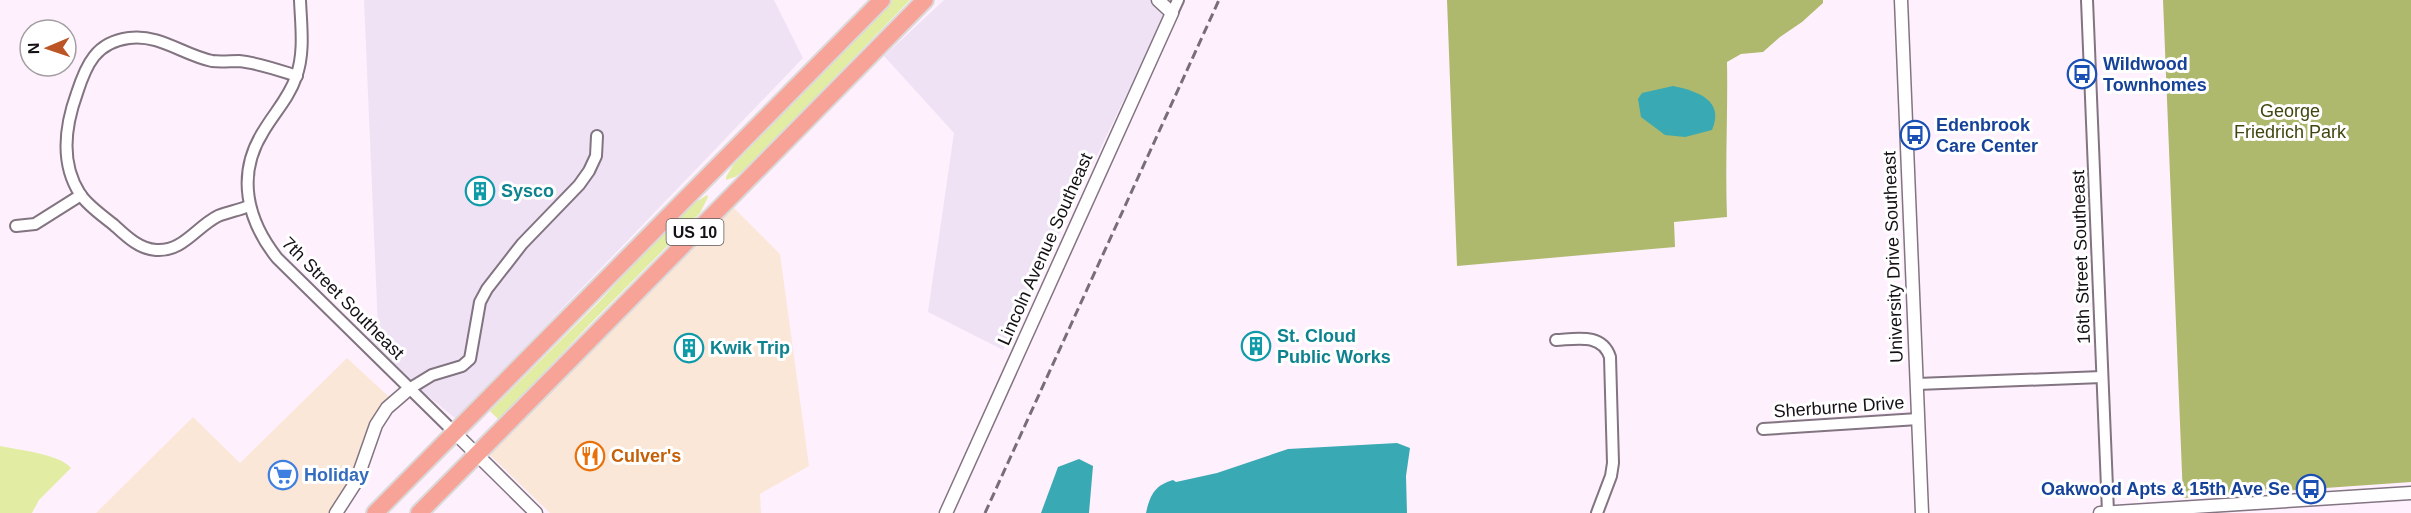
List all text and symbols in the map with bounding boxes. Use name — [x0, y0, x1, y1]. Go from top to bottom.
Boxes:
north arrow — [18, 18, 78, 78]
text: N — [25, 42, 42, 55]
place label: Wildwood Townhomes — [2103, 54, 2207, 95]
bus stop icon: Wildwood Townhomes — [2066, 58, 2098, 90]
park label: George Friedrich Park — [2234, 101, 2347, 142]
place label: Edenbrook Care Center — [1936, 115, 2038, 156]
bus stop icon: Edenbrook Care Center — [1899, 119, 1931, 151]
street label: Lincoln Avenue Southeast — [994, 150, 1096, 348]
street label: University Drive Southeast — [1879, 151, 1907, 363]
street label: 16th Street Southeast — [2068, 170, 2094, 344]
building icon: Sysco — [464, 175, 496, 207]
place label: Sysco — [501, 181, 554, 201]
road number: US 10 — [666, 219, 724, 245]
street label: 7th Street Southeast — [278, 233, 408, 363]
place label: St. Cloud Public Works — [1277, 326, 1391, 367]
building icon: St. Cloud Public Works — [1240, 330, 1272, 362]
building icon: Kwik Trip — [673, 332, 705, 364]
place label: Kwik Trip — [710, 338, 790, 358]
street label: Sherburne Drive — [1773, 392, 1905, 422]
restaurant icon: Culver's — [574, 440, 606, 472]
place label: Culver's — [611, 446, 681, 466]
supermarket icon: Holiday — [267, 459, 299, 491]
place label: Holiday — [304, 465, 369, 485]
bus stop icon: Oakwood Apts & 15th Ave Se — [2295, 473, 2327, 505]
place label: Oakwood Apts & 15th Ave Se — [2041, 479, 2290, 499]

